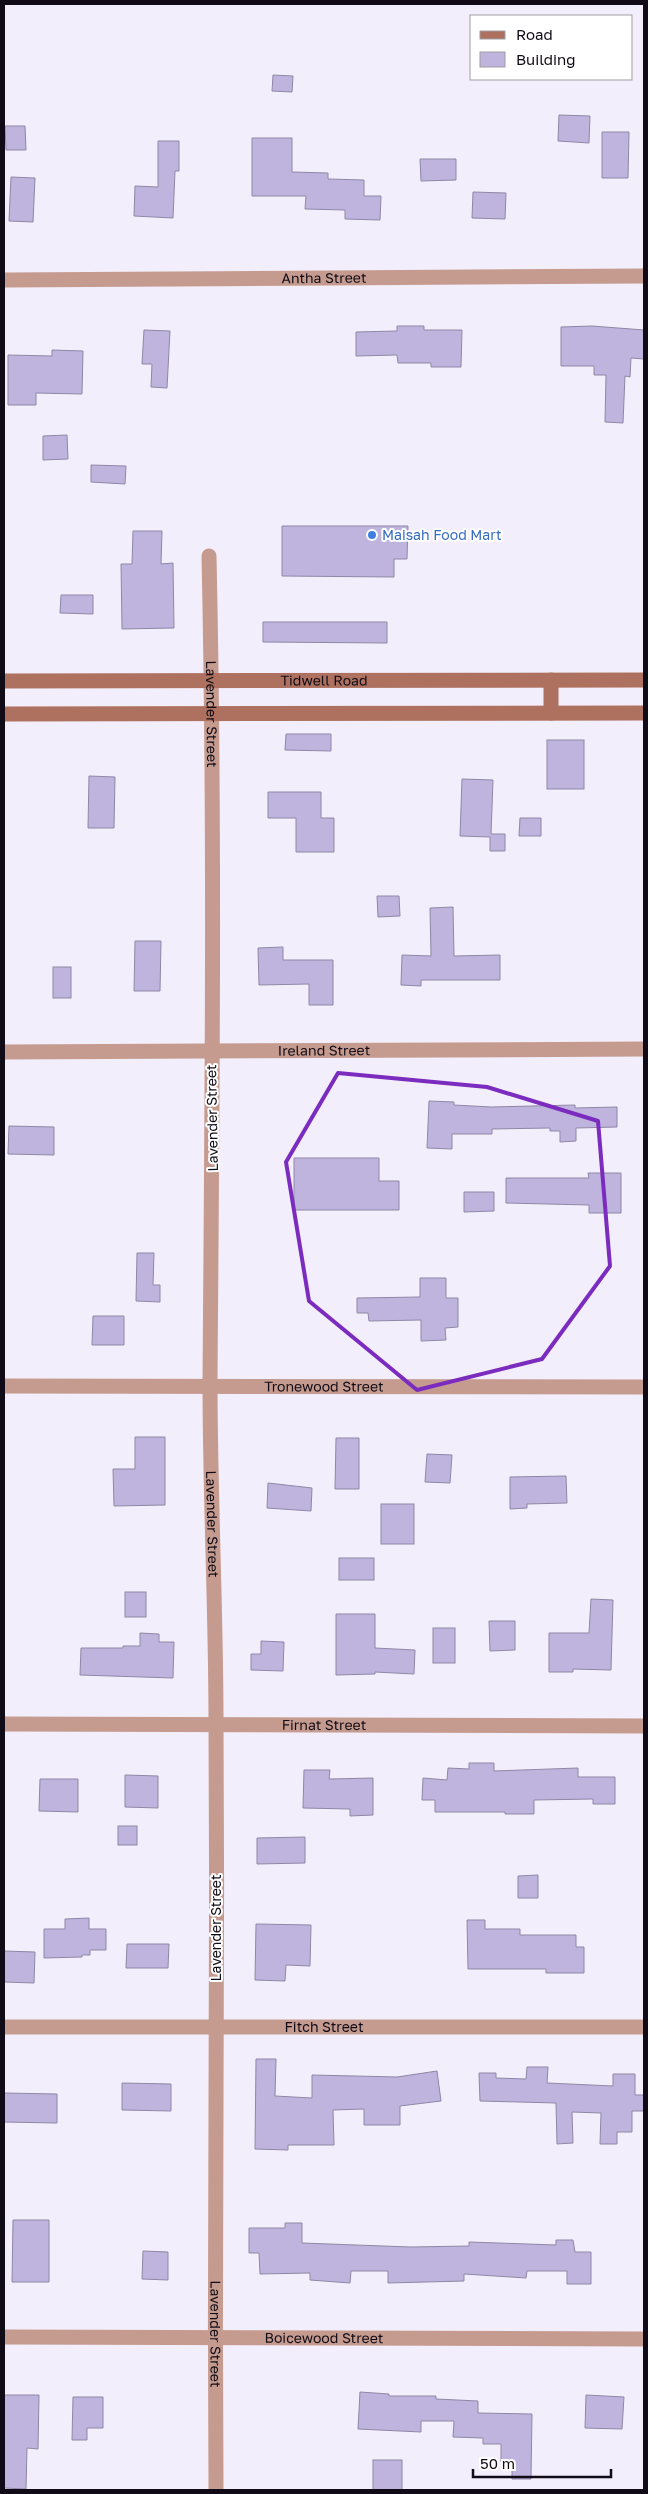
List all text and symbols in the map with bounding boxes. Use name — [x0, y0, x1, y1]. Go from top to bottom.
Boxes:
legend — [470, 15, 633, 80]
text: Road — [516, 25, 553, 43]
text: Building — [516, 50, 576, 68]
street label: Antha Street — [281, 269, 367, 286]
place label: Maisah Food Mart — [382, 526, 502, 543]
marker: Maisah Food Mart — [366, 529, 378, 541]
street label: Lavender Street — [203, 660, 221, 768]
street label: Tidwell Road — [280, 671, 368, 689]
street label: Ireland Street — [278, 1041, 370, 1059]
street label: Lavender Street — [202, 1064, 221, 1172]
street label: Tronewood Street — [264, 1377, 384, 1395]
street label: Lavender Street — [203, 1470, 223, 1578]
street label: Firnat Street — [282, 1716, 366, 1733]
street label: Lavender Street — [207, 1874, 224, 1982]
street label: Fitch Street — [285, 2018, 363, 2035]
street label: Lavender Street — [207, 2280, 224, 2388]
street label: Boicewood Street — [265, 2329, 383, 2346]
scale bar — [473, 2446, 610, 2478]
text: 50 m — [480, 2454, 515, 2472]

